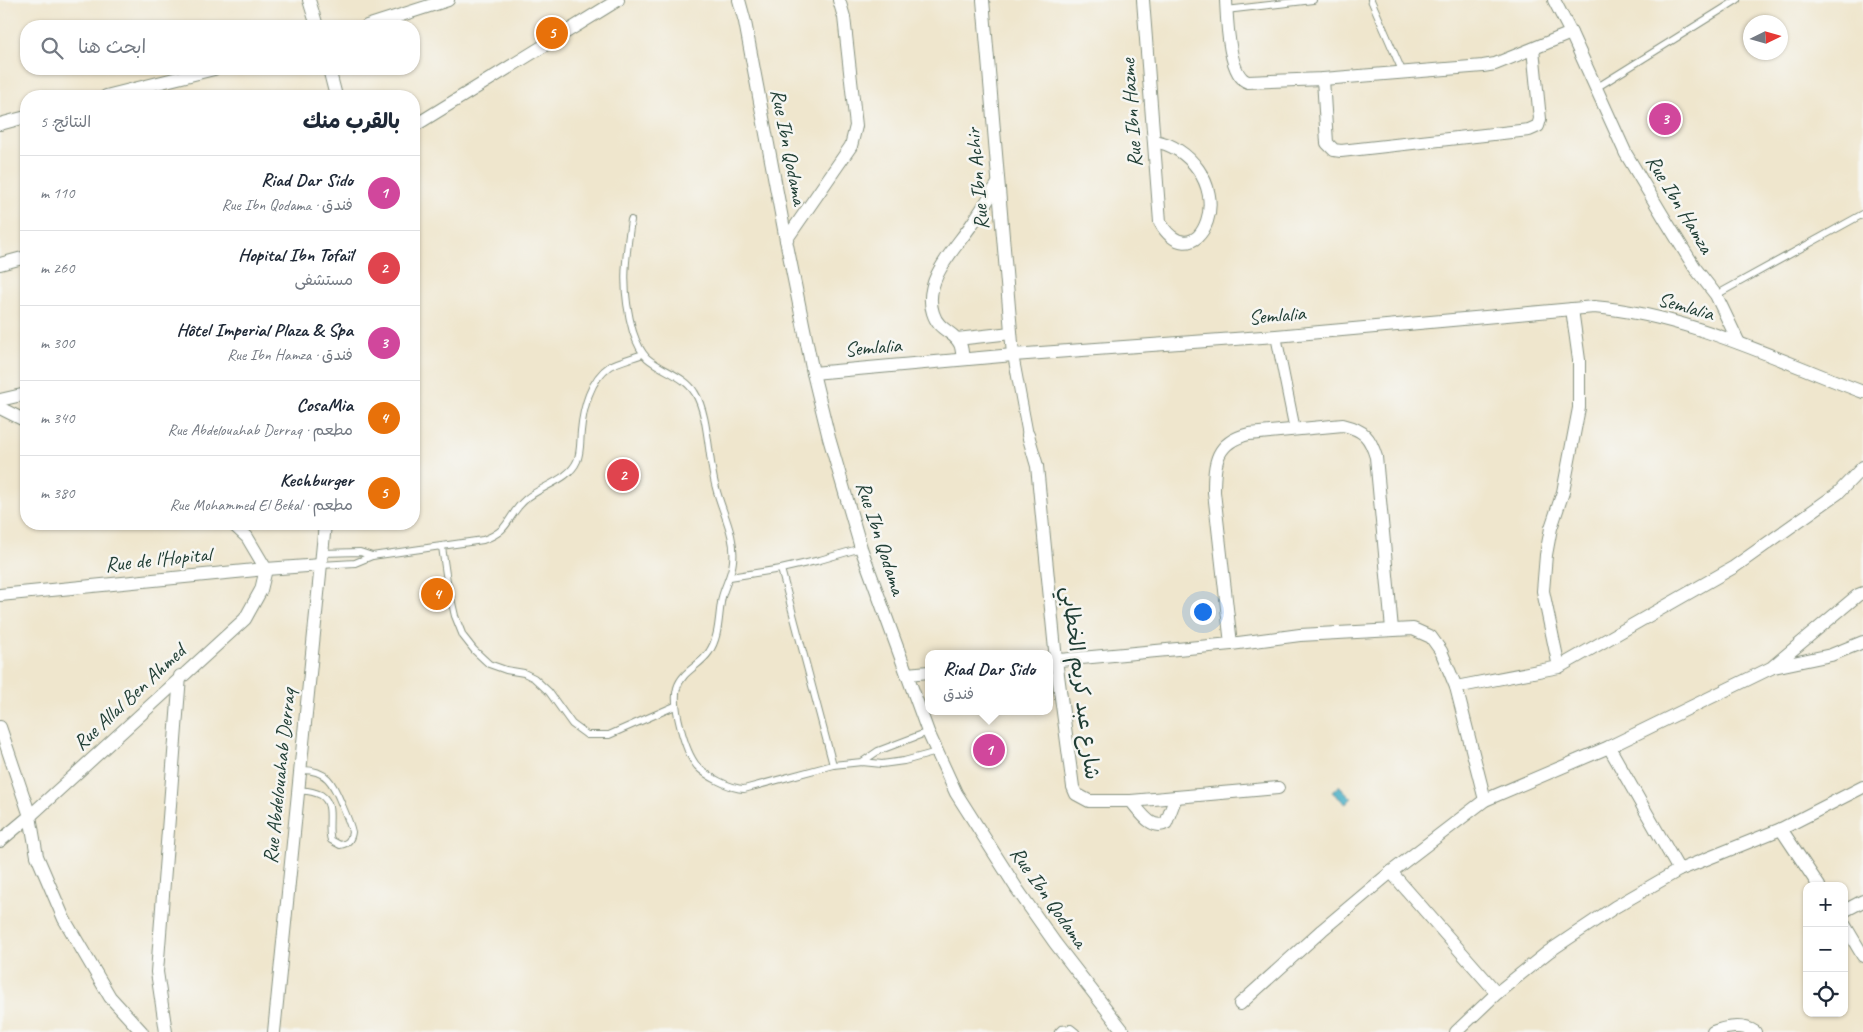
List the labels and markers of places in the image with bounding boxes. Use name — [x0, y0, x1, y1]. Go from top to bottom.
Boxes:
pin: 5 — [536, 14, 568, 52]
pin: 3 — [1649, 100, 1681, 138]
pin: 2 — [607, 456, 639, 494]
pin: 4 — [421, 575, 453, 613]
pin: 1 — [973, 731, 1005, 769]

